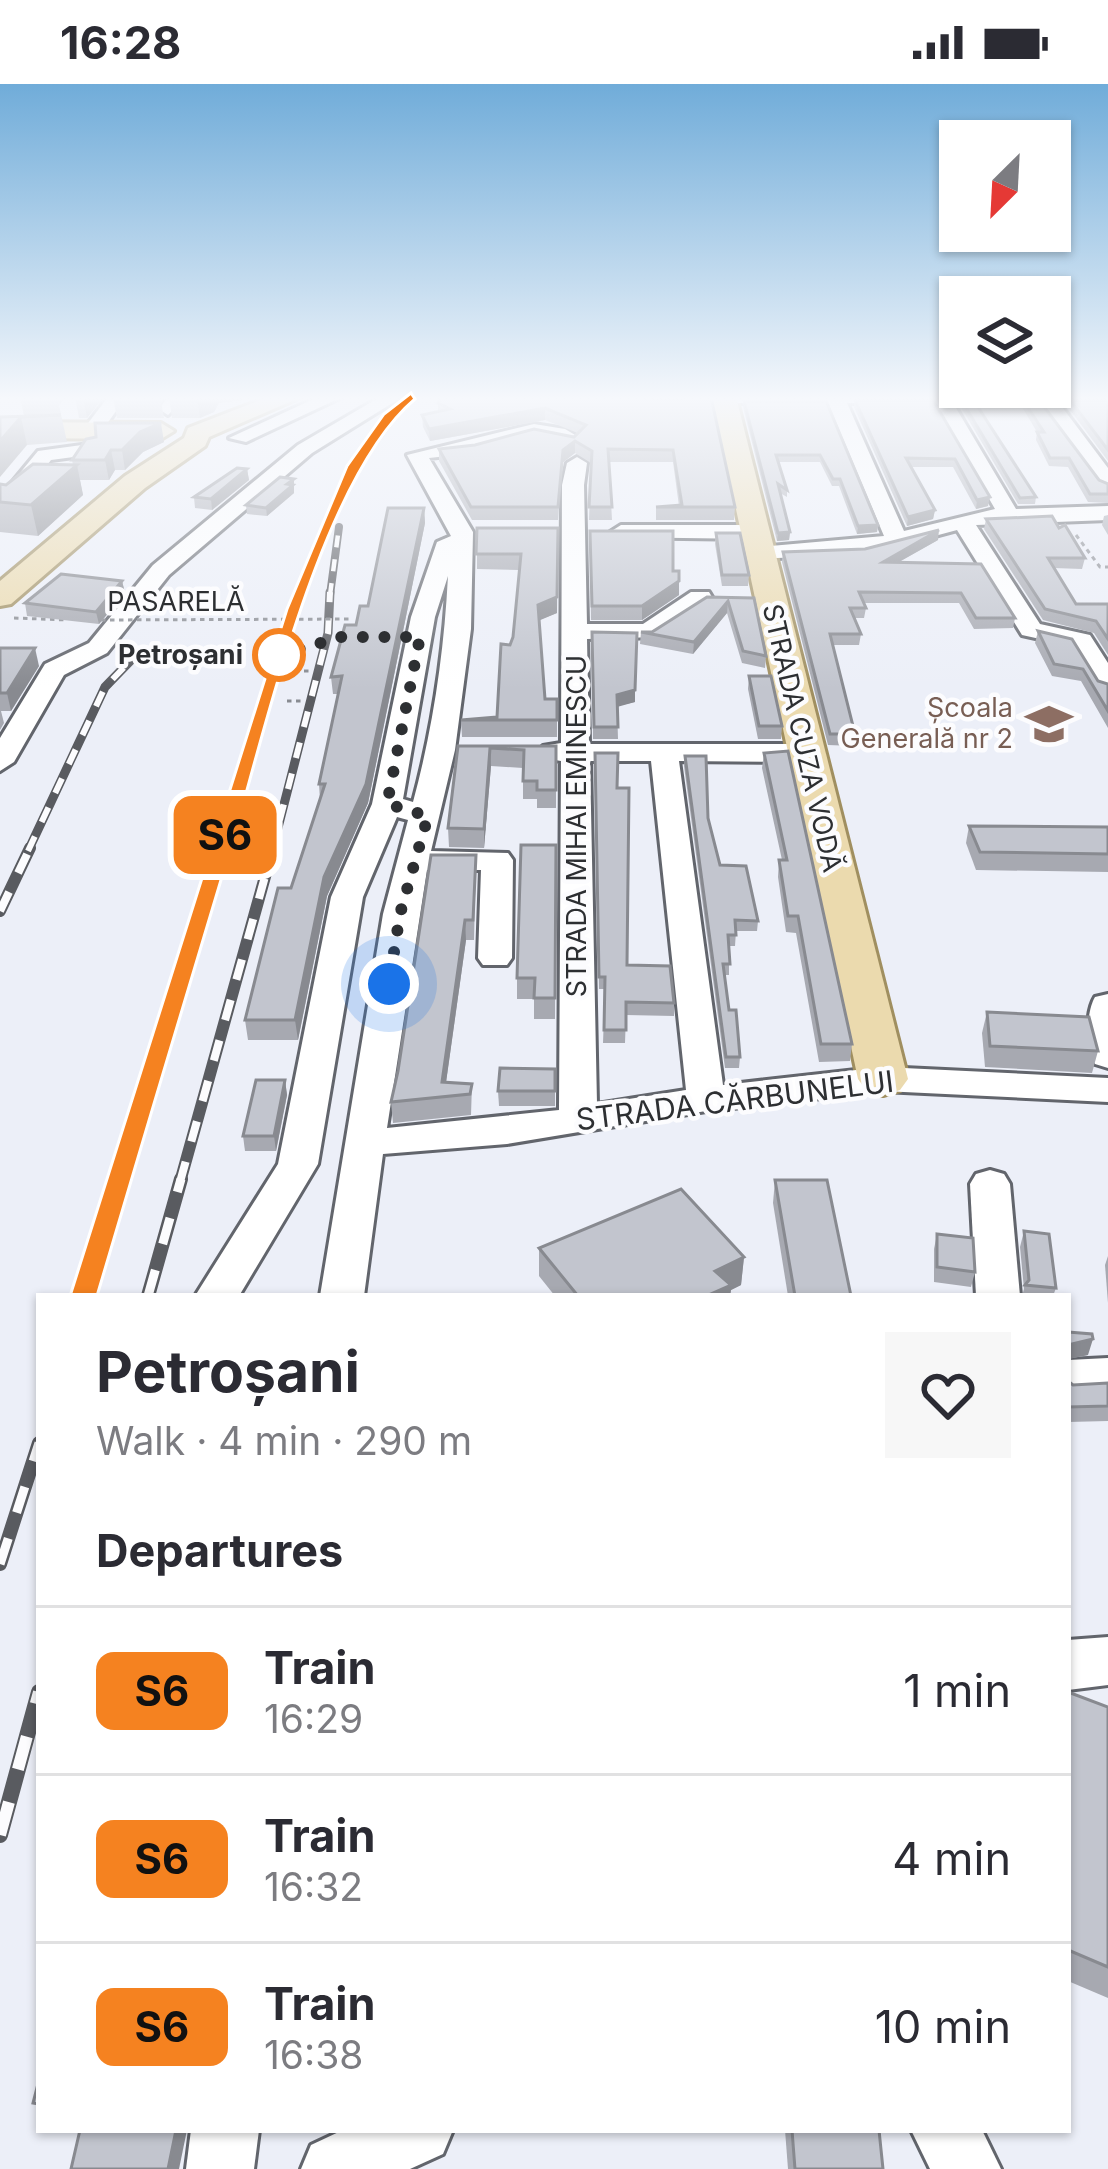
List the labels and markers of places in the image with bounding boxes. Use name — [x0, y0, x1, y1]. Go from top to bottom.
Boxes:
marker: Petroșani — [254, 630, 304, 680]
place label: Petroșani — [118, 638, 243, 671]
place label: Școala Generală nr 2 — [841, 691, 1013, 755]
school or university icon: Școala Generală nr 2 — [1024, 699, 1074, 749]

